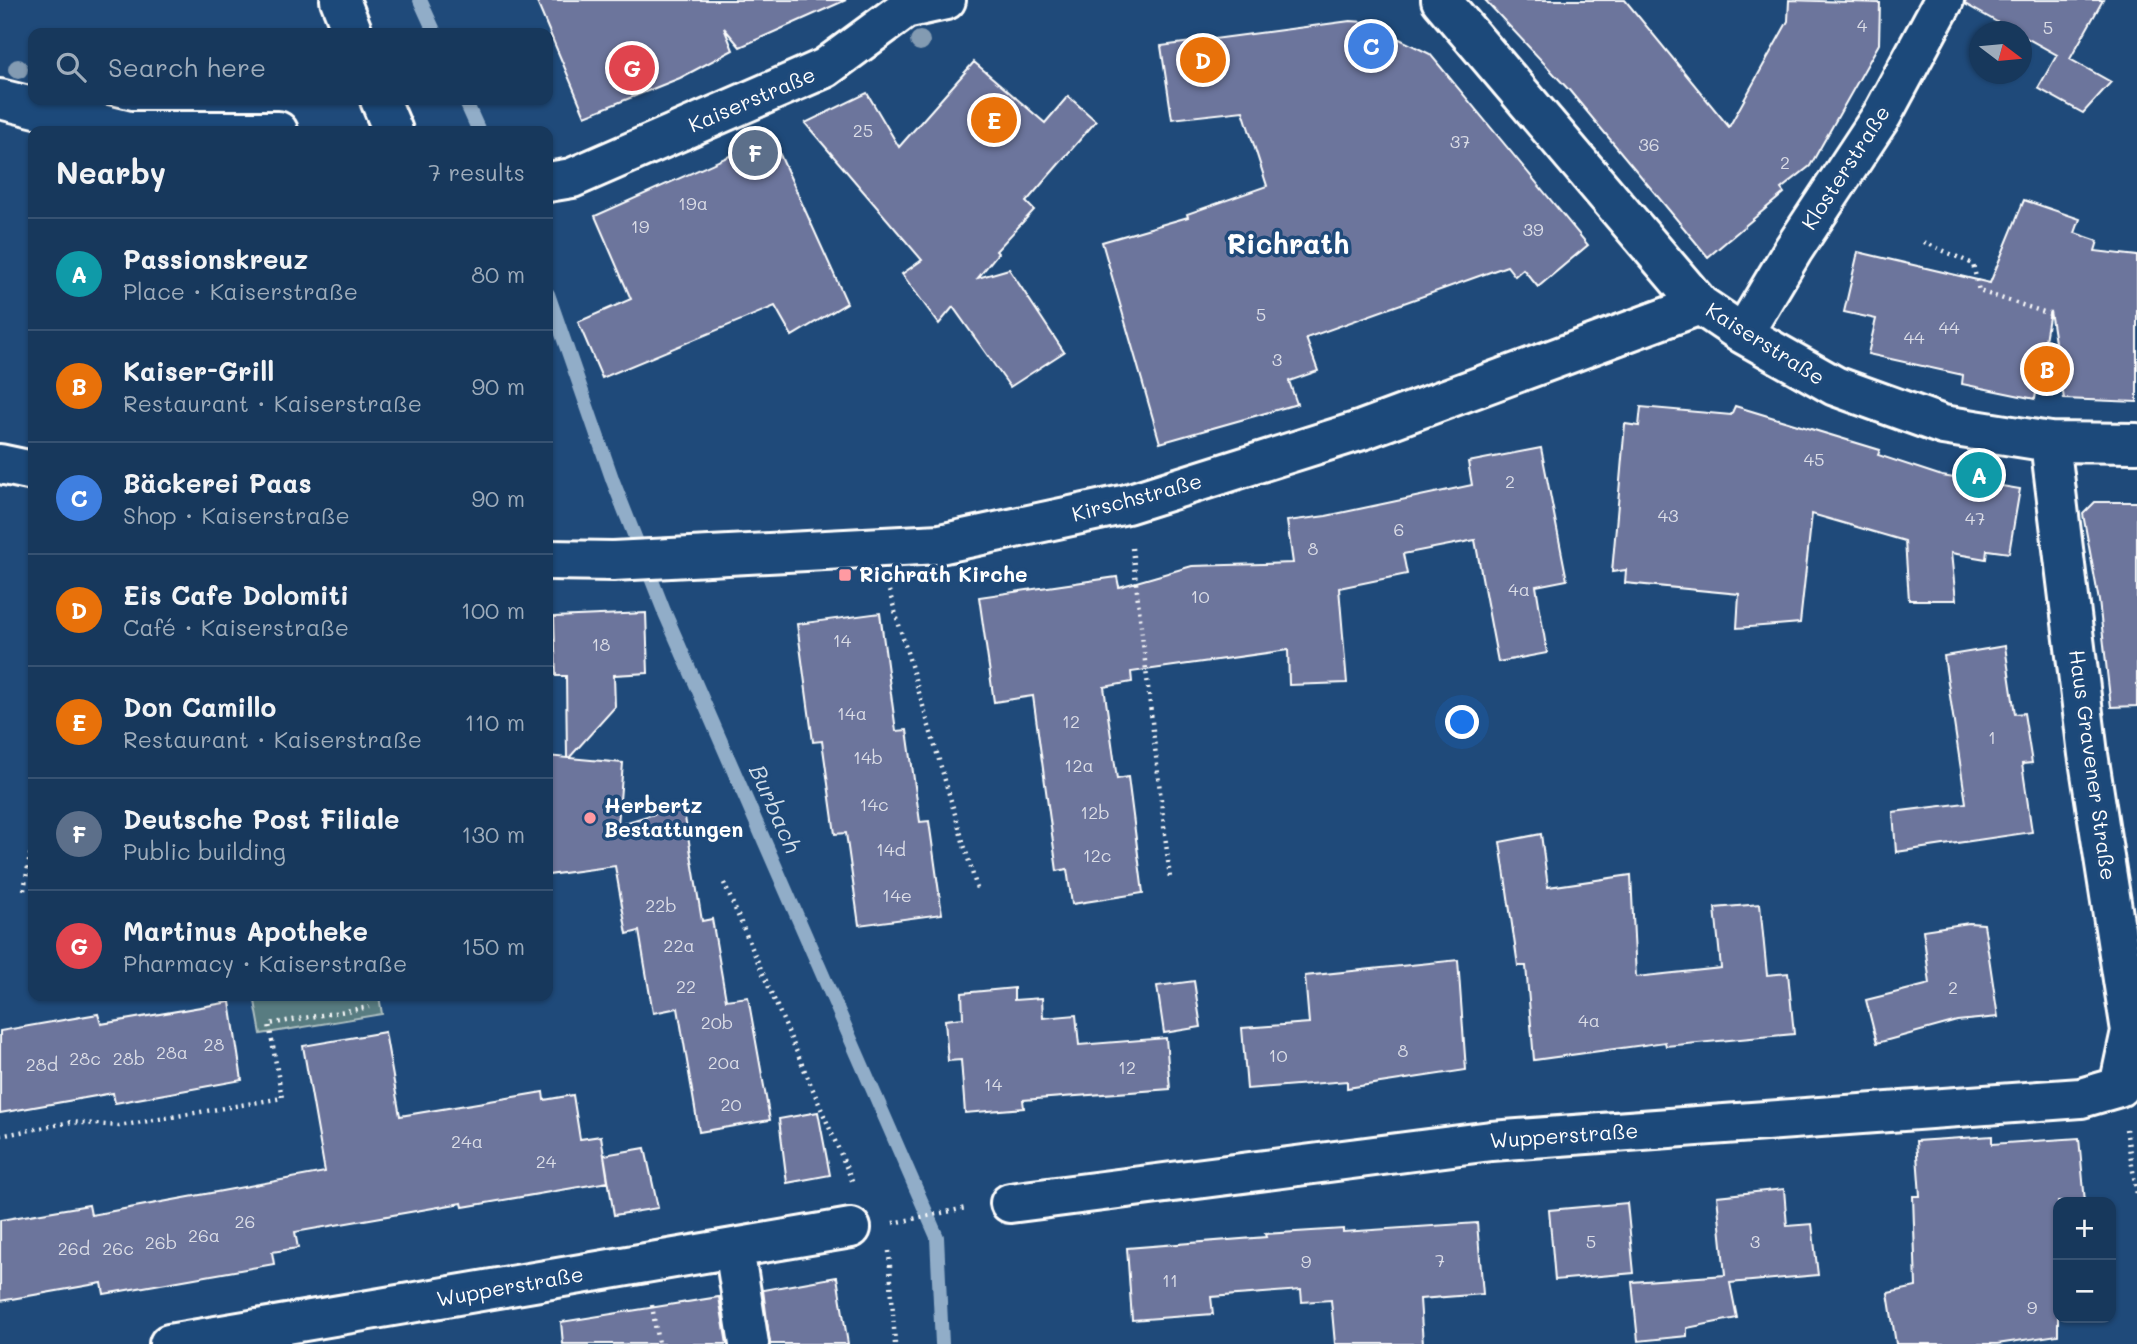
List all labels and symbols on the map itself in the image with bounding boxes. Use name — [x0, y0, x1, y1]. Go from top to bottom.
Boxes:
house number: 4 — [1857, 13, 1868, 37]
house number: 5 — [2043, 15, 2053, 39]
pin: C — [1348, 20, 1394, 72]
north arrow — [1969, 21, 2032, 84]
pin: D — [1180, 34, 1226, 86]
pin: G — [609, 42, 655, 94]
street label: Kaiserstraße — [684, 60, 819, 137]
pin: E — [971, 94, 1017, 146]
street label: Klosterstraße — [1795, 100, 1895, 234]
house number: 25 — [853, 118, 873, 142]
pin: F — [732, 127, 778, 179]
house number: 37 — [1450, 129, 1470, 153]
house number: 36 — [1638, 132, 1660, 156]
house number: 2 — [1780, 150, 1790, 174]
house number: 19a — [678, 191, 708, 215]
house number: 19 — [631, 214, 650, 238]
house number: 39 — [1522, 217, 1544, 241]
district label: Richrath — [1227, 225, 1349, 261]
street label: Kaiserstraße — [1701, 295, 1830, 390]
house number: 5 — [1256, 302, 1266, 326]
house number: 44 — [1938, 315, 1960, 339]
house number: 44 — [1903, 325, 1925, 349]
pin: B — [2024, 343, 2070, 395]
house number: 3 — [1272, 347, 1282, 371]
house number: 45 — [1803, 447, 1825, 471]
pin: A — [1956, 449, 2002, 501]
street label: Kirschstraße — [1069, 466, 1205, 527]
house number: 2 — [1505, 469, 1515, 493]
house number: 43 — [1657, 503, 1679, 527]
house number: 47 — [1965, 506, 1985, 530]
house number: 6 — [1394, 517, 1404, 541]
house number: 8 — [1308, 536, 1319, 560]
place label: Richrath Kirche — [859, 560, 1027, 587]
marker: Richrath Kirche — [837, 567, 853, 583]
house number: 4a — [1508, 577, 1530, 601]
house number: 10 — [1190, 584, 1210, 608]
house number: 14 — [833, 628, 852, 652]
house number: 18 — [592, 632, 611, 656]
street label: Haus Gravener Straße — [2064, 648, 2123, 882]
house number: 14a — [837, 701, 867, 725]
your location — [1445, 705, 1479, 739]
house number: 12 — [1062, 709, 1080, 733]
house number: 1 — [1988, 725, 1996, 749]
house number: 14b — [853, 745, 883, 769]
house number: 12a — [1064, 753, 1094, 777]
water label: Burbach — [743, 760, 809, 858]
place label: Herbertz Bestattungen — [604, 791, 743, 842]
house number: 14c — [859, 792, 889, 816]
house number: 12b — [1080, 800, 1110, 824]
marker: Herbertz Bestattungen — [582, 810, 598, 826]
house number: 14d — [876, 837, 906, 861]
house number: 12c — [1083, 843, 1111, 867]
house number: 14e — [882, 883, 912, 907]
house number: 22b — [645, 893, 677, 917]
house number: 22a — [663, 933, 695, 957]
house number: 22 — [676, 974, 696, 998]
house number: 2 — [1948, 975, 1958, 999]
house number: 4a — [1578, 1008, 1600, 1032]
house number: 20b — [701, 1010, 733, 1034]
house number: 28 — [204, 1032, 225, 1056]
house number: 8 — [1398, 1038, 1409, 1062]
house number: 28a — [156, 1040, 188, 1064]
house number: 10 — [1268, 1043, 1288, 1067]
house number: 28c — [69, 1046, 101, 1070]
house number: 28b — [113, 1046, 145, 1070]
house number: 20a — [708, 1050, 740, 1074]
house number: 28d — [26, 1052, 58, 1076]
house number: 12 — [1118, 1055, 1136, 1079]
house number: 14 — [984, 1072, 1003, 1096]
house number: 20 — [720, 1092, 742, 1116]
street label: Wupperstraße — [1489, 1116, 1639, 1153]
house number: 24a — [451, 1129, 483, 1153]
house number: 24 — [536, 1149, 557, 1173]
house number: 26 — [235, 1209, 255, 1233]
house number: 26a — [188, 1223, 220, 1247]
house number: 5 — [1586, 1229, 1596, 1253]
house number: 3 — [1750, 1229, 1760, 1253]
house number: 26b — [145, 1230, 177, 1254]
house number: 26d — [58, 1236, 90, 1260]
house number: 26c — [102, 1236, 134, 1260]
house number: 7 — [1435, 1248, 1445, 1272]
house number: 9 — [1301, 1249, 1312, 1273]
street label: Wupperstraße — [434, 1259, 585, 1312]
house number: 11 — [1162, 1268, 1178, 1292]
house number: 9 — [2027, 1295, 2038, 1319]

